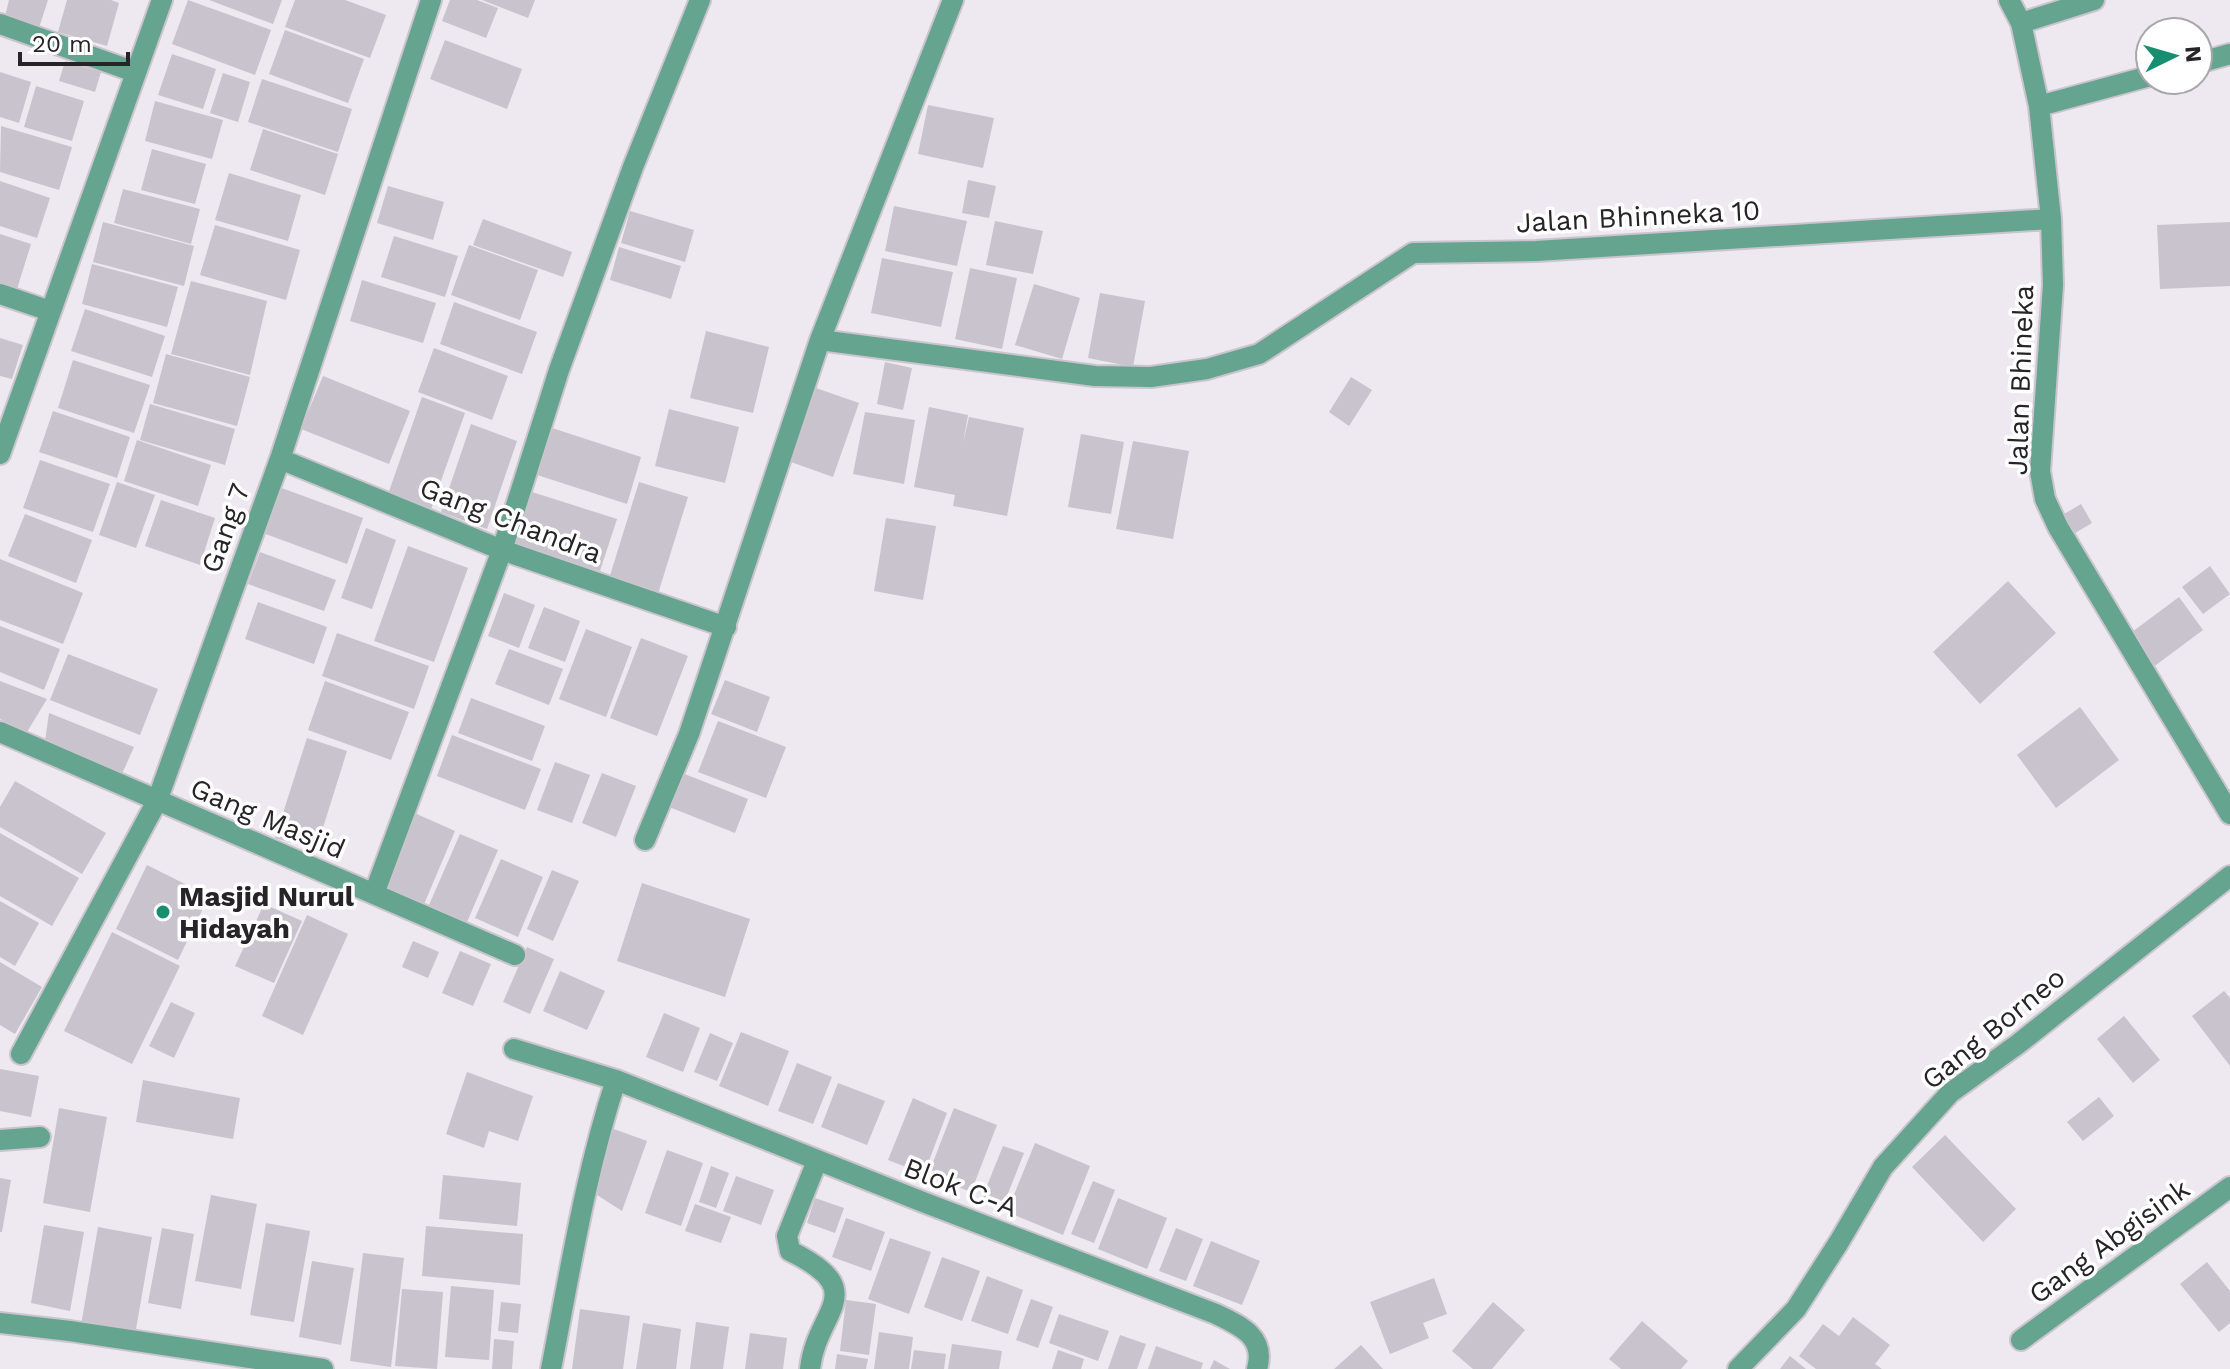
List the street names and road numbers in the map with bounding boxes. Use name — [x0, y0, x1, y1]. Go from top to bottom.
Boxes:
street label: Jalan Bhinneka 10 — [1515, 194, 1761, 239]
street label: Jalan Bhineka — [2001, 284, 2040, 476]
street label: Gang Chandra — [415, 471, 607, 570]
street label: Gang 7 — [194, 479, 257, 577]
street label: Gang Masjid — [186, 771, 350, 866]
street label: Gang Borneo — [1915, 961, 2072, 1096]
street label: Blok C-A — [899, 1151, 1022, 1224]
street label: Gang Abgisink — [2023, 1172, 2196, 1311]

